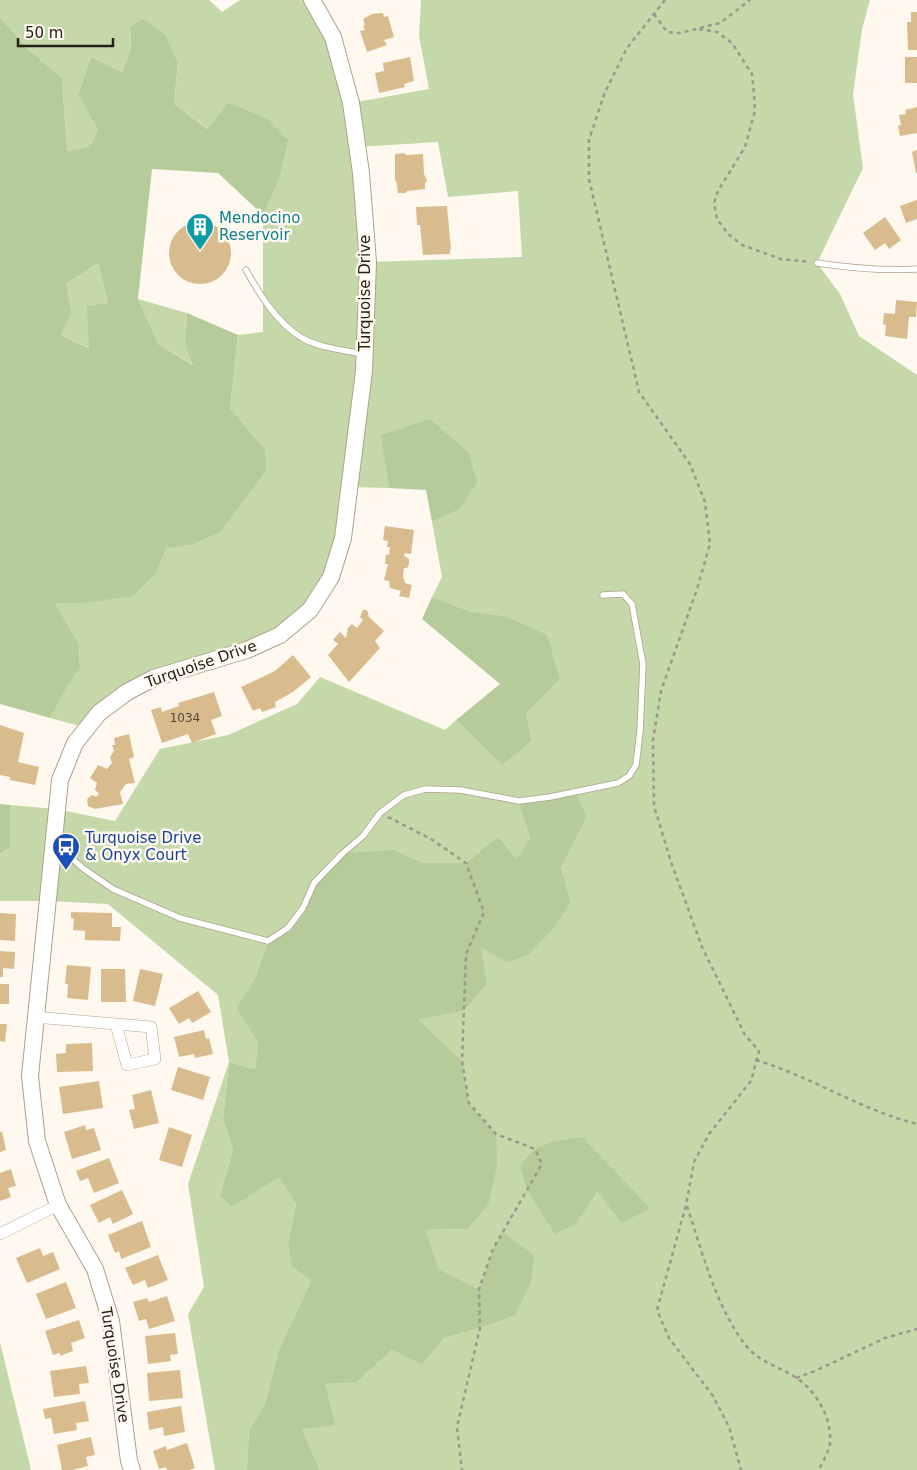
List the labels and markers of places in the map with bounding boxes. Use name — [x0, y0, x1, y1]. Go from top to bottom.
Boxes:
place label: Mendocino Reservoir — [219, 209, 300, 244]
building icon: Mendocino Reservoir — [185, 212, 215, 251]
place label: Turquoise Drive & Onyx Court — [84, 829, 201, 864]
bus stop icon: Turquoise Drive & Onyx Court — [51, 832, 81, 871]

